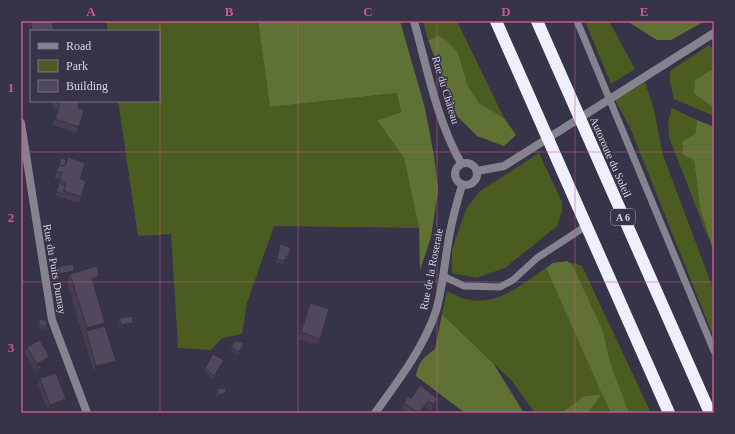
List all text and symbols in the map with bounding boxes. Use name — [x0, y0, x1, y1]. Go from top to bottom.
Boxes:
text: A — [86, 4, 96, 19]
text: B — [225, 4, 234, 19]
text: C — [363, 4, 373, 19]
text: D — [501, 4, 511, 19]
text: E — [640, 4, 648, 19]
legend — [30, 30, 160, 102]
text: Road — [66, 39, 91, 53]
street label: Rue du Château — [430, 55, 462, 126]
text: Park — [66, 59, 88, 73]
text: Building — [66, 79, 108, 93]
text: 1 — [8, 80, 14, 95]
street label: Autoroute du Soleil — [588, 115, 634, 199]
road number: A 6 — [611, 209, 635, 225]
text: 2 — [8, 210, 14, 225]
street label: Rue du Puits Dumay — [41, 223, 69, 316]
street label: Rue de la Roseraie — [417, 227, 445, 311]
text: 3 — [8, 340, 15, 355]

